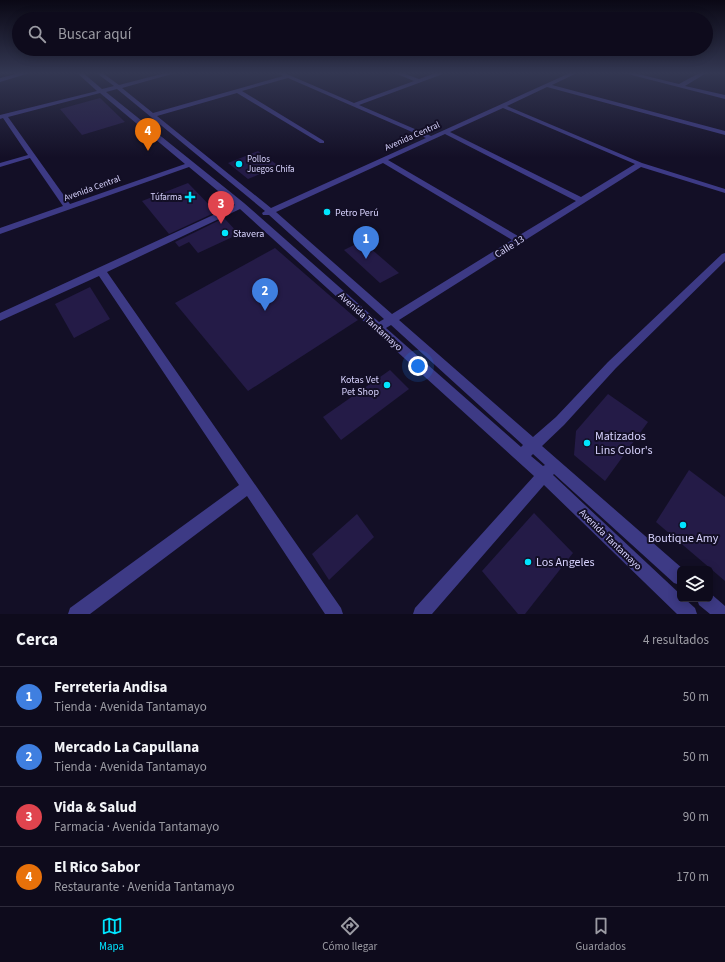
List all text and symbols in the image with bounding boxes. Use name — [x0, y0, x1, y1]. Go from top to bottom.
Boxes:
search box — [12, 12, 713, 56]
icon: search — [26, 23, 48, 45]
text: Buscar aquí — [58, 24, 131, 45]
pin: 4 — [135, 118, 161, 151]
street label: Avenida Central — [383, 118, 442, 154]
place label: Pollos Juegos Chifa — [247, 153, 295, 176]
marker: Pollos Juegos Chifa — [234, 159, 244, 169]
street label: Avenida Central — [62, 172, 122, 205]
place label: Túfarma — [151, 191, 182, 204]
pin: 3 — [208, 191, 234, 224]
marker: Túfarma — [185, 192, 195, 202]
place label: Petro Perú — [335, 206, 379, 220]
marker: Petro Perú — [322, 207, 332, 217]
pin: 1 — [353, 226, 379, 259]
place label: Stavera — [233, 227, 264, 241]
marker: Stavera — [220, 228, 230, 238]
street label: Calle 13 — [492, 232, 527, 261]
pin: 2 — [252, 278, 278, 311]
street label: Avenida Tantamayo — [335, 289, 406, 354]
your location — [408, 356, 428, 376]
place label: Kotas Vet Pet Shop — [340, 373, 380, 399]
marker: Kotas Vet Pet Shop — [382, 380, 392, 390]
place label: Matizados Lins Color's — [595, 428, 653, 459]
marker: Matizados Lins Color's — [582, 438, 592, 448]
street label: Avenida Tantamayo — [576, 506, 645, 573]
marker: Boutique Amy — [678, 520, 688, 530]
place label: Boutique Amy — [648, 530, 719, 547]
place label: Los Angeles — [536, 554, 595, 571]
marker: Los Angeles — [523, 557, 533, 567]
map controls — [677, 566, 713, 602]
button: layers — [677, 566, 713, 602]
text: Cerca — [16, 628, 58, 652]
text: 4 resultados — [643, 631, 709, 649]
text: Ferreteria Andisa — [54, 677, 167, 698]
text: 1 — [26, 688, 32, 706]
text: 50 m — [683, 688, 709, 706]
text: Tienda · Avenida Tantamayo — [54, 698, 207, 716]
text: Mercado La Capullana — [54, 737, 199, 758]
text: 2 — [26, 748, 32, 766]
text: 50 m — [683, 748, 709, 766]
text: Tienda · Avenida Tantamayo — [54, 758, 207, 776]
text: Vida & Salud — [54, 797, 137, 818]
text: 3 — [26, 808, 32, 826]
text: 90 m — [683, 808, 709, 826]
text: Farmacia · Avenida Tantamayo — [54, 818, 219, 836]
text: El Rico Sabor — [54, 857, 140, 878]
text: 4 — [26, 868, 32, 886]
text: 170 m — [676, 868, 709, 886]
text: Restaurante · Avenida Tantamayo — [54, 878, 234, 896]
tab: Mapa — [99, 915, 124, 954]
tab: Cómo llegar — [322, 915, 377, 954]
tab: Guardados — [576, 915, 626, 954]

